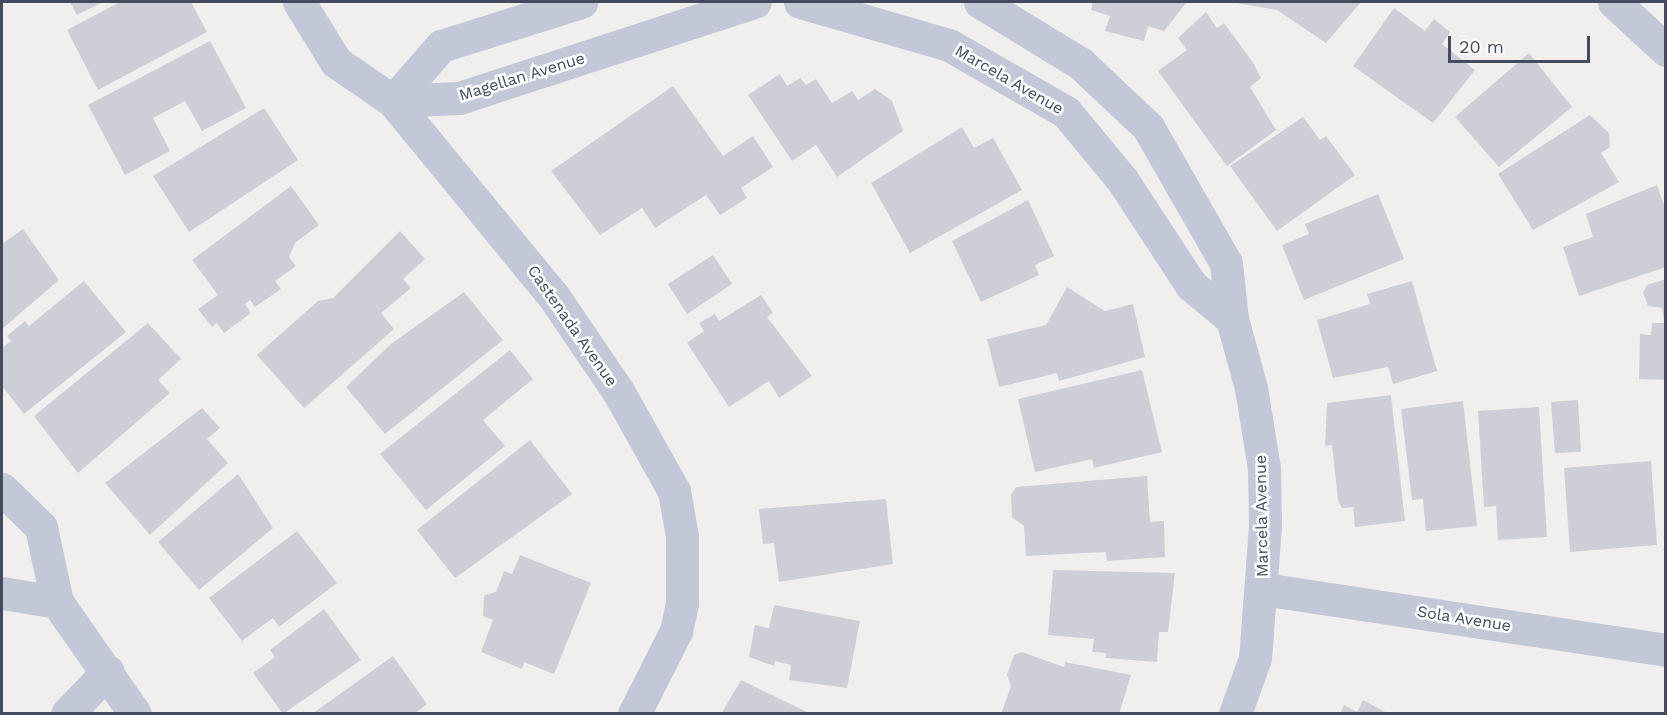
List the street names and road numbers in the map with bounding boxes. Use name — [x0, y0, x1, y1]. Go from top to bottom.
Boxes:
street label: Marcela Avenue — [951, 41, 1067, 119]
street label: Magellan Avenue — [456, 49, 588, 105]
street label: Castenada Avenue — [523, 261, 621, 391]
street label: Marcela Avenue — [1251, 454, 1273, 578]
street label: Sola Avenue — [1415, 602, 1513, 636]

